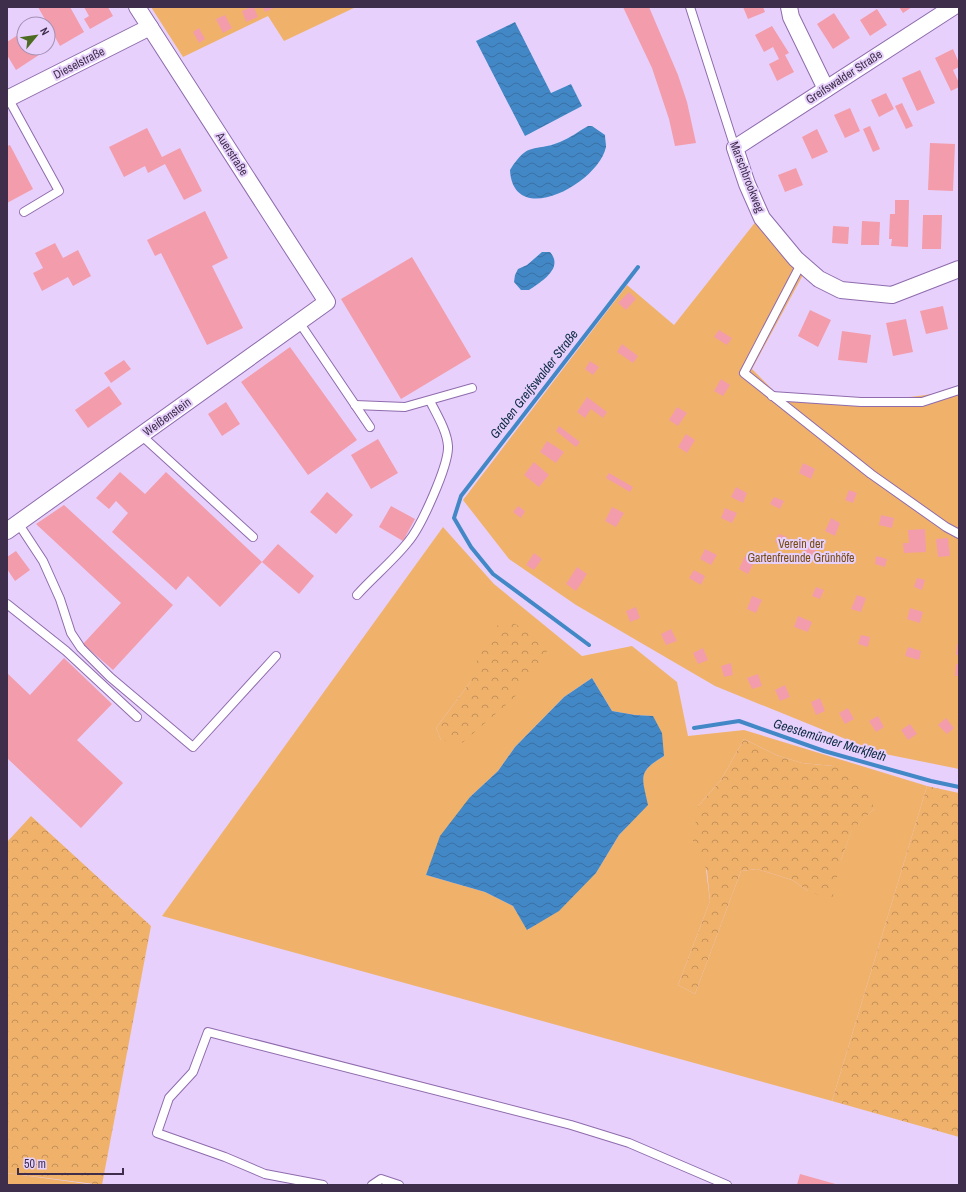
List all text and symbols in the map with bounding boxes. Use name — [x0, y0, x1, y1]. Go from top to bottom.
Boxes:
north arrow — [16, 16, 56, 56]
text: N — [37, 25, 52, 37]
street label: Dieselstraße — [51, 43, 107, 83]
street label: Greifswalder Straße — [803, 46, 885, 108]
street label: Auerstraße — [211, 128, 252, 179]
street label: Marschbrookweg — [726, 139, 768, 215]
water label: Graben Greifswalder Straße — [486, 326, 582, 442]
street label: Weißenstein — [140, 394, 194, 440]
park label: Verein der Gartenfreunde Grünhöfe — [747, 536, 855, 566]
water label: Geestemünder Markfleth — [771, 715, 889, 765]
scale bar — [18, 1150, 123, 1176]
text: 50 m — [24, 1156, 46, 1172]

